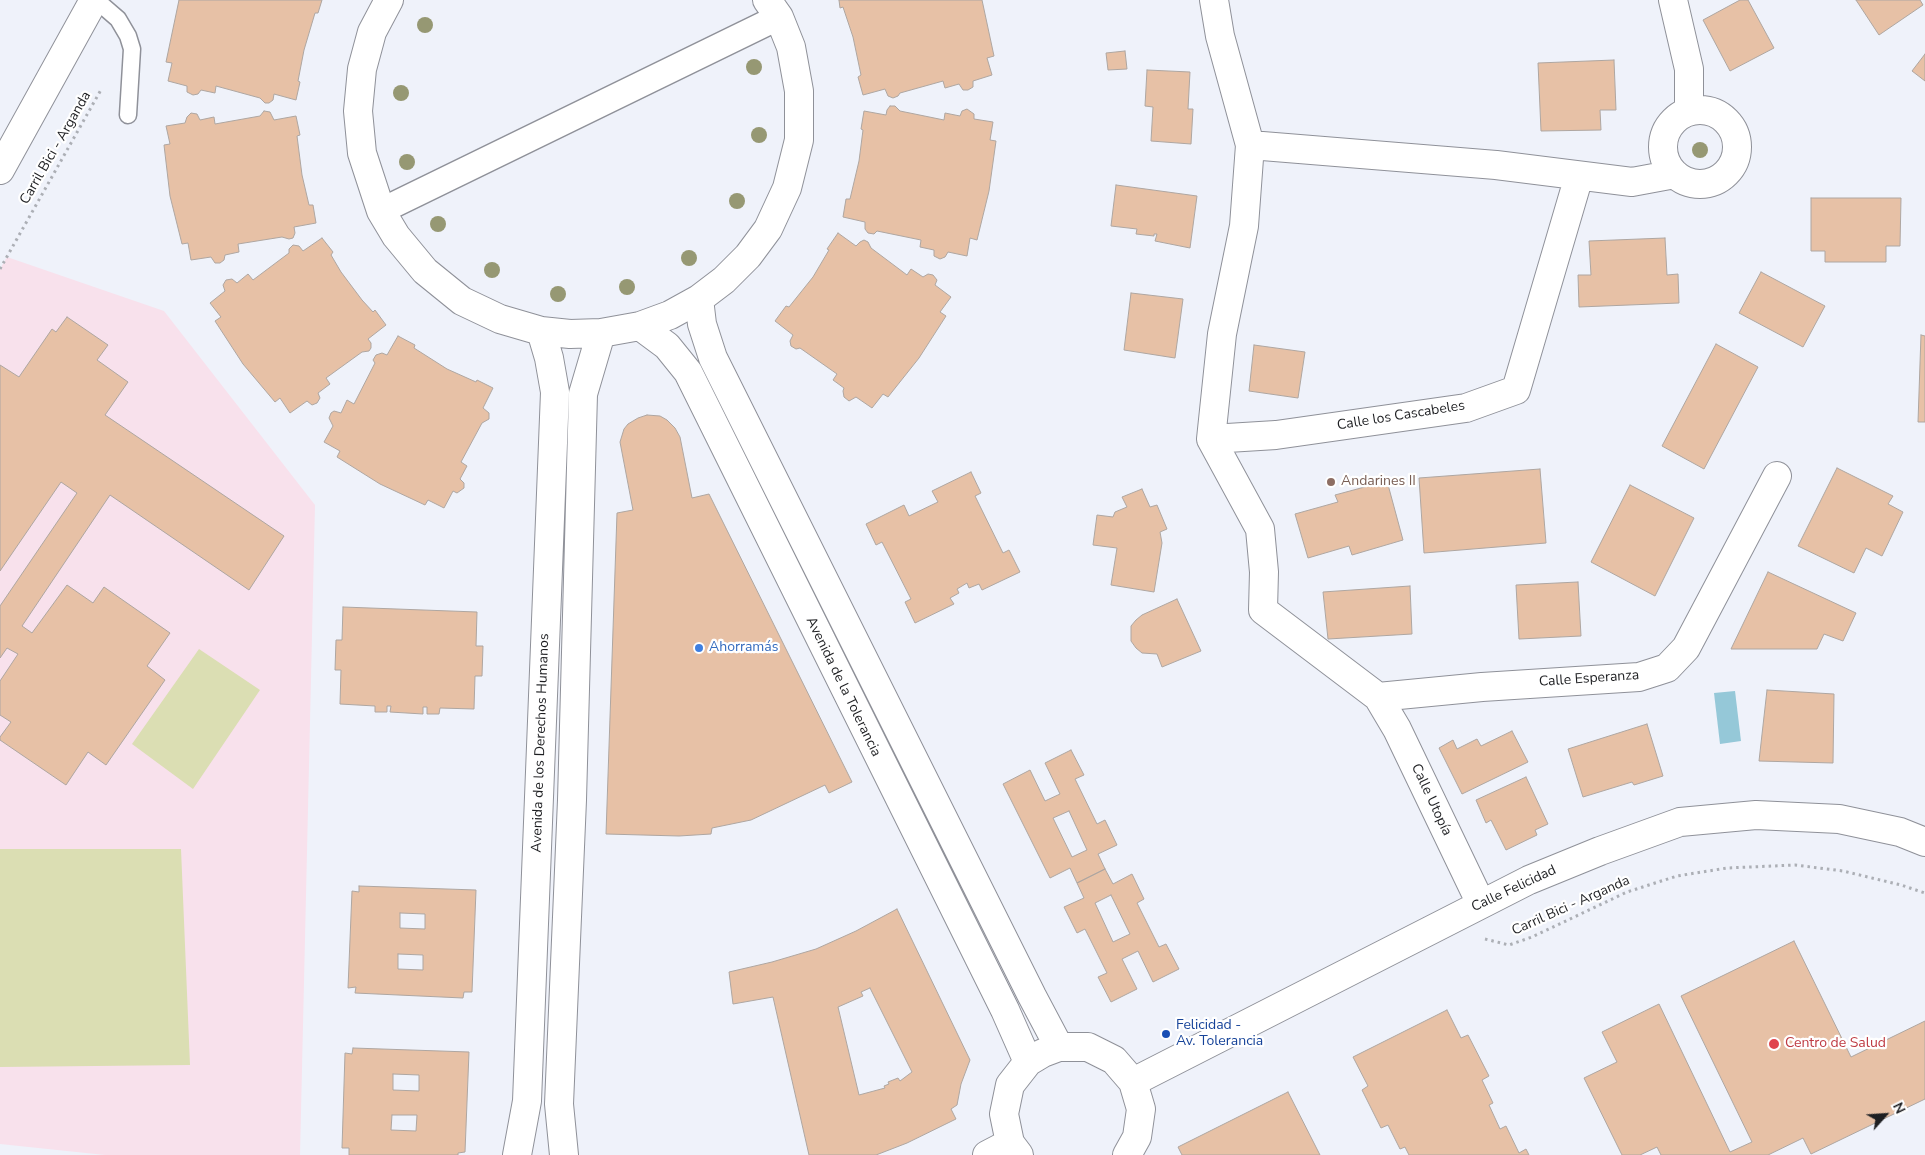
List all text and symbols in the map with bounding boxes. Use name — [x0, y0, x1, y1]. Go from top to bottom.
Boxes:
street label: Carril Bici - Arganda — [17, 89, 95, 207]
street label: Calle los Cascabeles — [1336, 398, 1466, 434]
place label: Andarines II — [1341, 474, 1416, 490]
marker: Andarines II — [1325, 476, 1337, 488]
street label: Avenida de la Tolerancia — [802, 614, 884, 760]
street label: Avenida de los Derechos Humanos — [529, 633, 553, 853]
place label: Ahorramás — [709, 640, 778, 656]
marker: Ahorramás — [693, 642, 705, 654]
street label: Calle Esperanza — [1538, 667, 1640, 691]
street label: Calle Utopía — [1407, 761, 1455, 839]
street label: Calle Felicidad — [1469, 862, 1559, 916]
street label: Carril Bici - Arganda — [1509, 872, 1633, 940]
place label: Felicidad - Av. Tolerancia — [1176, 1018, 1263, 1050]
marker: Felicidad - Av. Tolerancia — [1160, 1028, 1172, 1040]
place label: Centro de Salud — [1785, 1036, 1886, 1052]
marker: Centro de Salud — [1767, 1037, 1781, 1051]
north arrow — [1860, 1090, 1910, 1140]
text: N — [1888, 1099, 1910, 1117]

